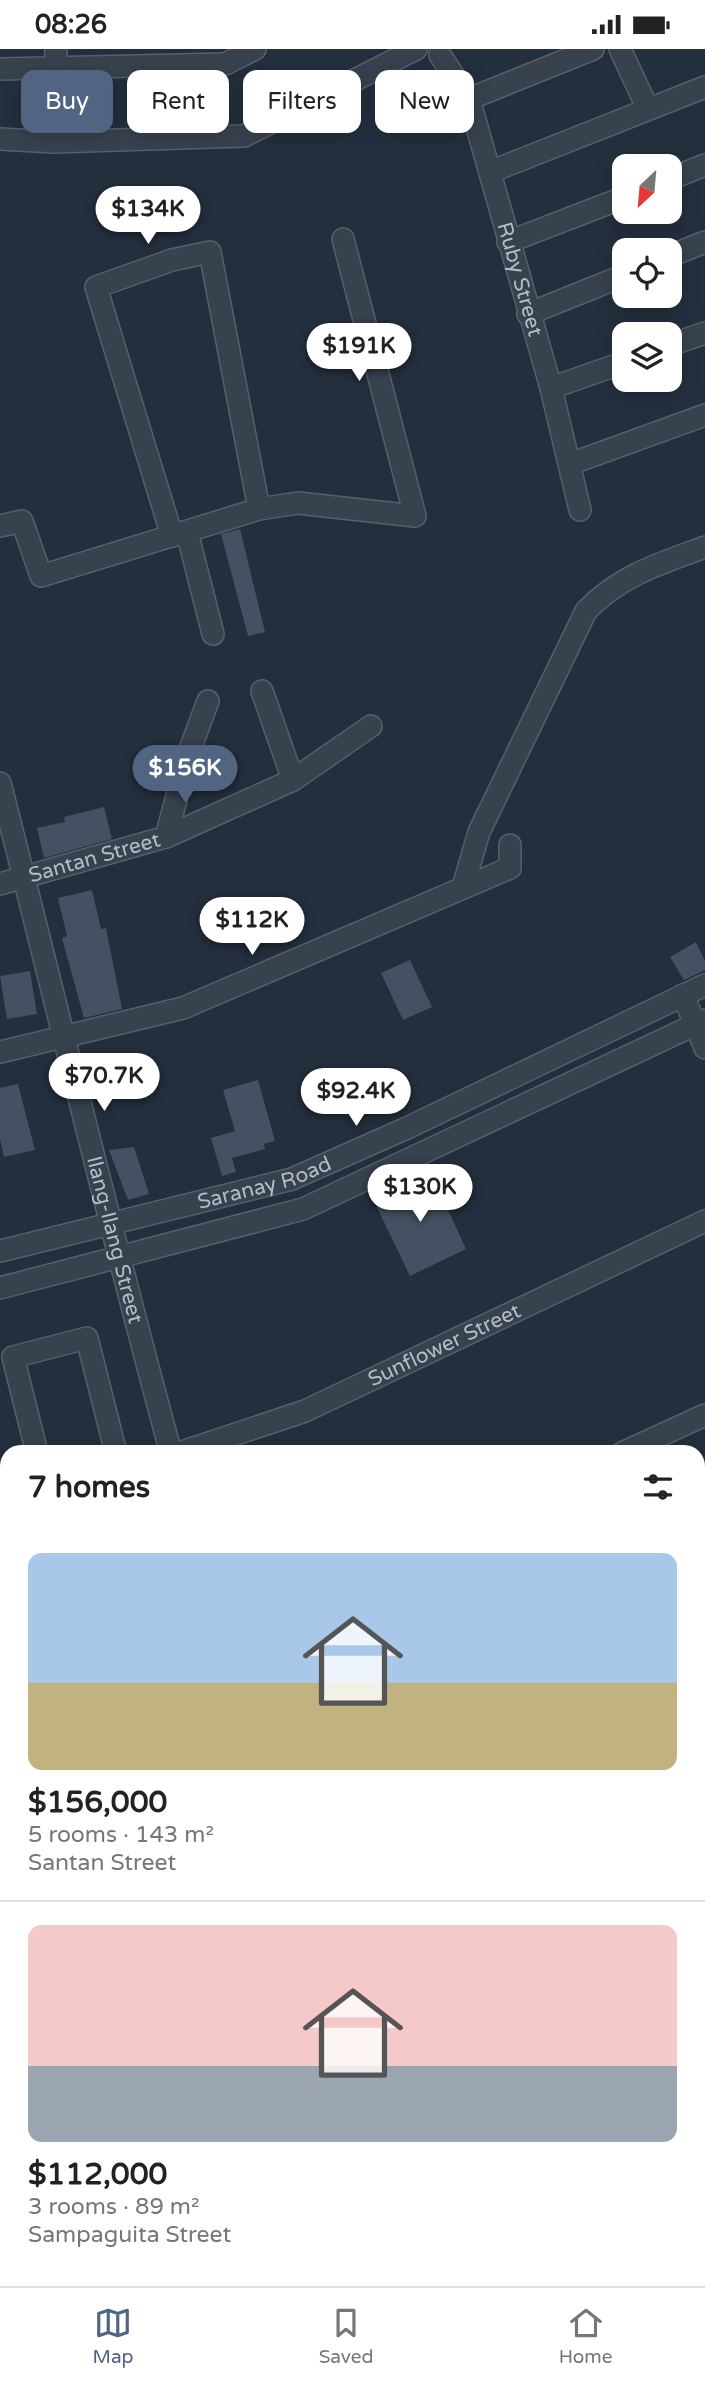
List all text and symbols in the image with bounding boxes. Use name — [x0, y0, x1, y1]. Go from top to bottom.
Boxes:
text: 08:26 — [35, 9, 107, 40]
chip: Buy — [21, 70, 113, 133]
chip: Rent — [127, 70, 229, 133]
chip: Filters — [243, 70, 361, 133]
chip: New — [375, 70, 474, 133]
north arrow — [612, 154, 682, 224]
map controls — [612, 154, 682, 392]
pin: $134K — [99, 187, 197, 246]
text: $134K — [112, 195, 184, 223]
street label: Ruby Street — [492, 219, 548, 339]
button: locate — [612, 238, 682, 308]
button: layers — [612, 322, 682, 392]
pin: $191K — [310, 323, 408, 383]
text: $191K — [323, 332, 395, 360]
pin: $156K — [136, 745, 234, 805]
text: $156K — [149, 754, 221, 782]
street label: Santan Street — [26, 827, 163, 888]
pin: $112K — [203, 897, 301, 957]
text: $112K — [216, 906, 288, 934]
pin: $70.7K — [47, 1053, 161, 1113]
text: $70.7K — [65, 1062, 143, 1090]
pin: $92.4K — [299, 1069, 413, 1128]
text: $92.4K — [317, 1077, 395, 1105]
street label: Saranay Road — [195, 1151, 335, 1215]
street label: Ilang-Ilang Street — [81, 1154, 148, 1326]
pin: $130K — [371, 1165, 469, 1224]
text: $130K — [384, 1173, 456, 1201]
street label: Sunflower Street — [364, 1298, 525, 1392]
icon: filters — [639, 1468, 677, 1506]
text: 7 homes — [28, 1469, 150, 1506]
icon: home — [290, 1598, 416, 1724]
text: $156,000 — [28, 1784, 167, 1821]
text: 5 rooms · 143 m² — [28, 1821, 214, 1849]
text: Santan Street — [28, 1849, 176, 1877]
icon: home — [290, 1970, 416, 2096]
text: $112,000 — [28, 2156, 167, 2193]
text: 3 rooms · 89 m² — [28, 2193, 199, 2221]
text: Sampaguita Street — [28, 2221, 231, 2249]
tab: Map — [93, 2304, 134, 2368]
tab: Saved — [319, 2304, 374, 2368]
tab: Home — [559, 2304, 612, 2368]

